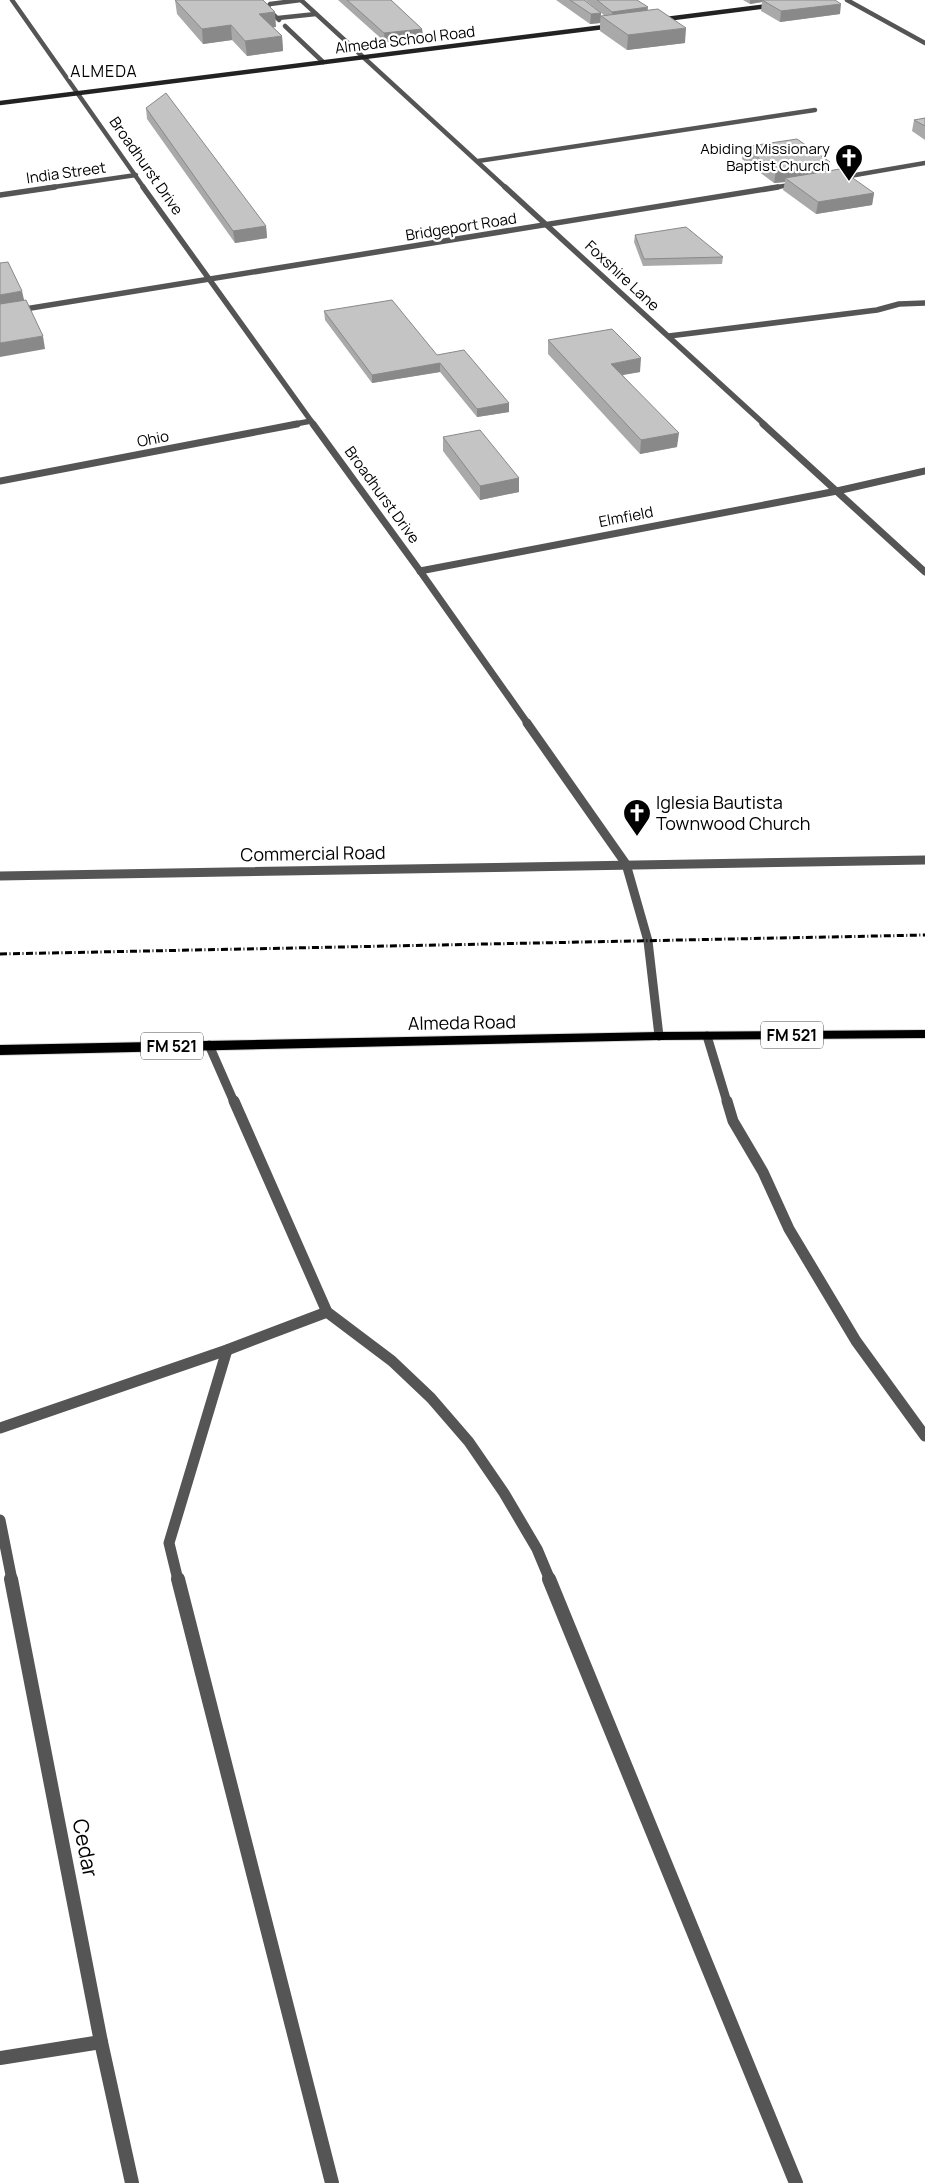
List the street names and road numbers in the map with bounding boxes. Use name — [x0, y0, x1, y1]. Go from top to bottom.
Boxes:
street label: Almeda School Road — [334, 20, 476, 59]
street label: Broadhurst Drive — [105, 112, 188, 219]
street label: India Street — [25, 157, 107, 188]
street label: Bridgeport Road — [404, 207, 518, 246]
street label: Foxshire Lane — [580, 236, 664, 316]
street label: Ohio — [135, 425, 171, 452]
street label: Broadhurst Drive — [340, 442, 425, 548]
street label: Elmfield — [597, 501, 655, 532]
street label: Commercial Road — [240, 840, 386, 866]
street label: Almeda Road — [408, 1009, 516, 1035]
road number: FM 521 — [761, 1022, 823, 1048]
road number: FM 521 — [141, 1032, 203, 1060]
street label: Cedar — [67, 1816, 105, 1880]

